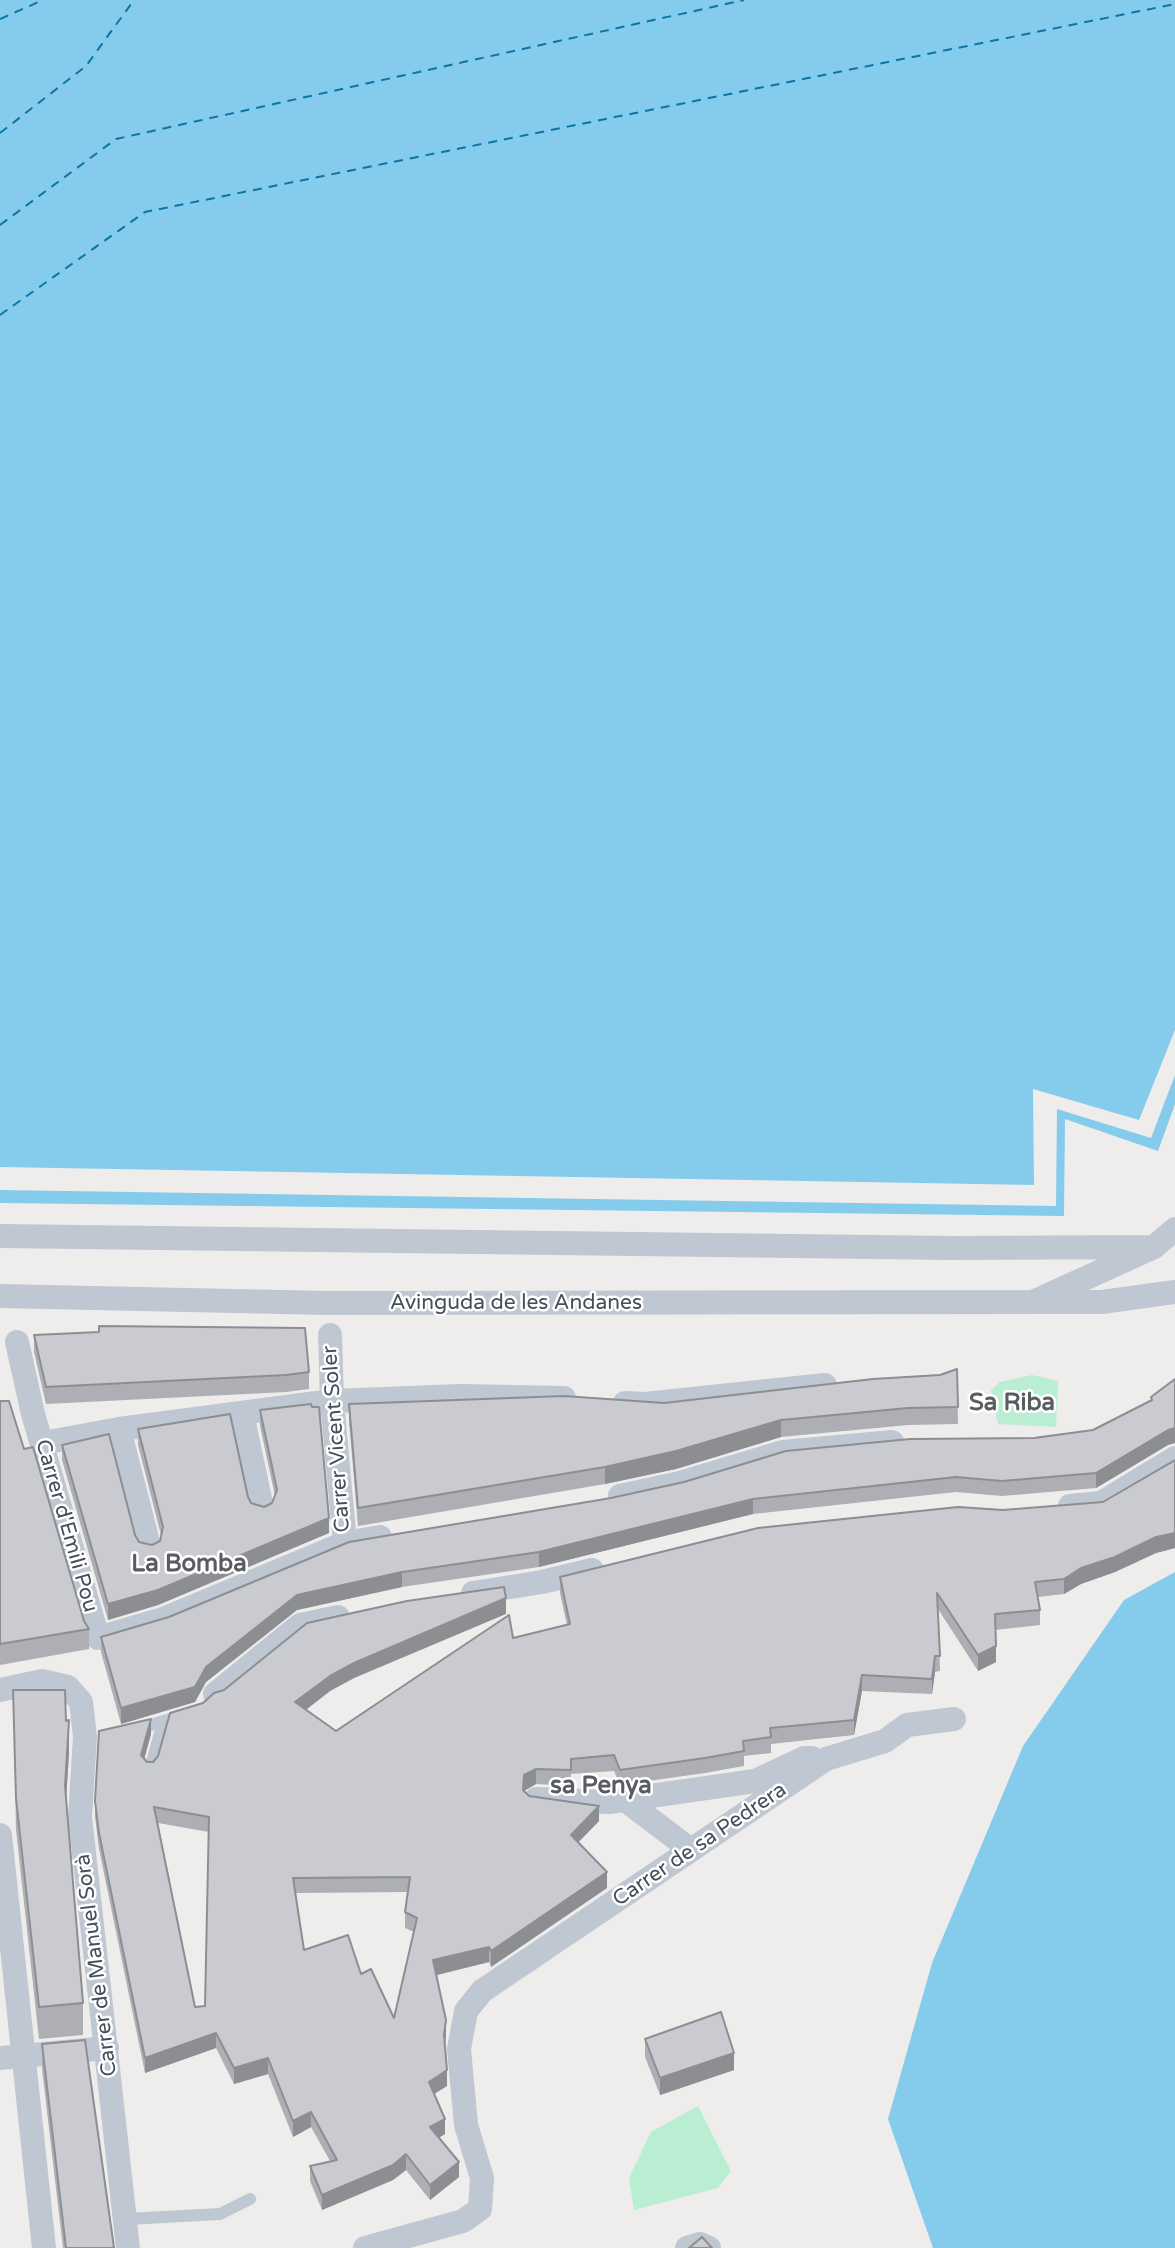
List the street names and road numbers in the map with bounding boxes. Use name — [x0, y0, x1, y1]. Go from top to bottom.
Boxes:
street label: Avinguda de les Andanes — [390, 1290, 642, 1316]
street label: Carrer Vicent Soler — [318, 1345, 356, 1533]
street label: Carrer d'Emili Pou — [29, 1437, 103, 1615]
street label: Carrer de sa Pedrera — [608, 1778, 792, 1912]
street label: Carrer de Manuel Sorà — [71, 1852, 123, 2078]

